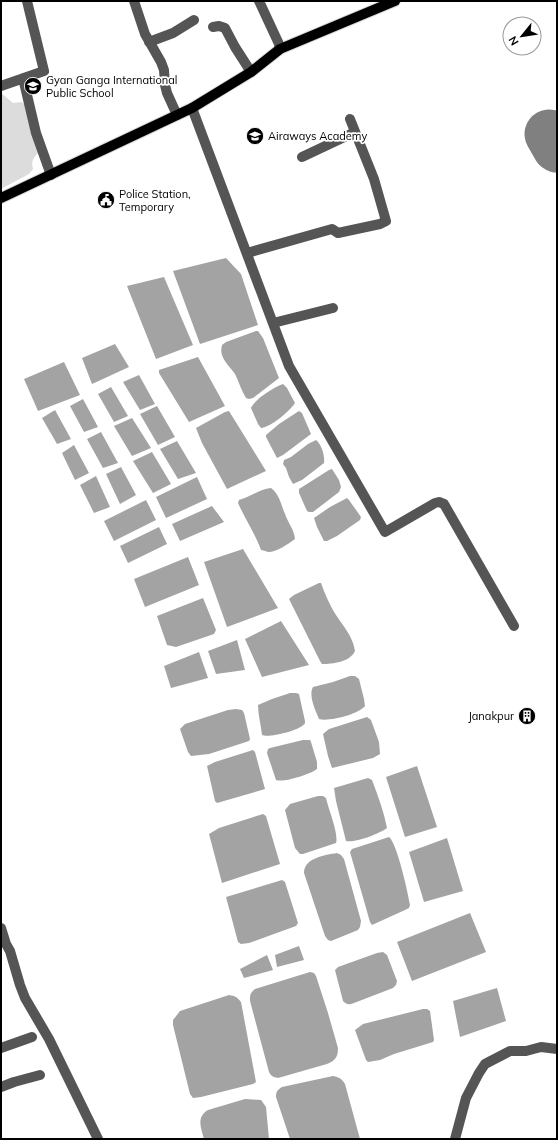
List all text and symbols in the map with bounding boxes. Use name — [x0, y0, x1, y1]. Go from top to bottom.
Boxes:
north arrow — [502, 16, 542, 56]
text: N — [505, 34, 521, 48]
place label: Gyan Ganga International Public School — [46, 73, 177, 100]
school or university icon: Gyan Ganga International Public School — [23, 76, 43, 96]
school or university icon: Airaways Academy — [245, 126, 265, 146]
place label: Airaways Academy — [268, 129, 367, 143]
place label: Police Station, Temporary — [119, 187, 191, 214]
public building icon: Police Station, Temporary — [96, 190, 116, 210]
building icon: Janakpur — [517, 706, 537, 726]
place label: Janakpur — [468, 709, 514, 723]

